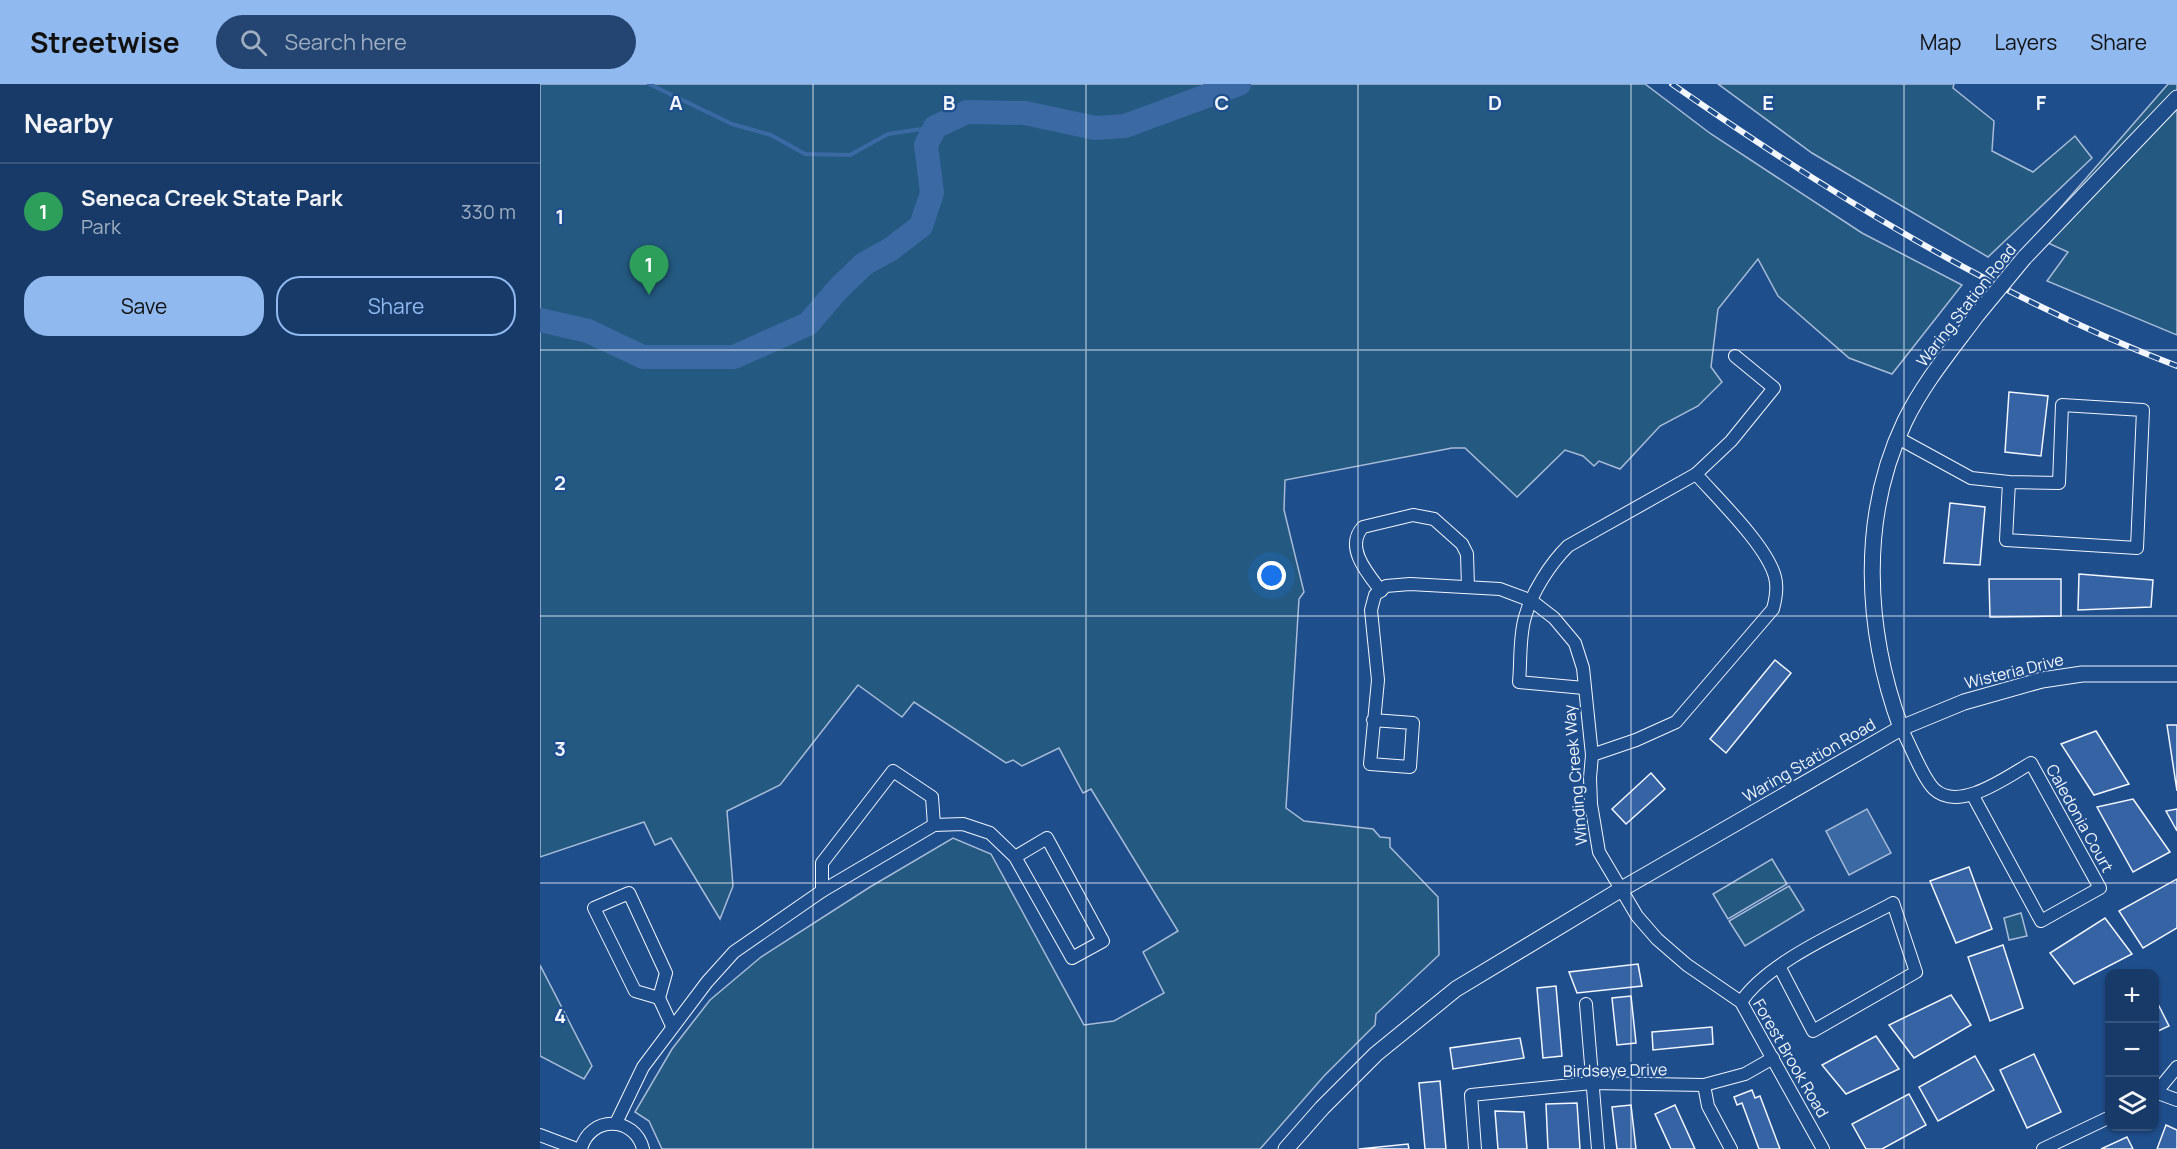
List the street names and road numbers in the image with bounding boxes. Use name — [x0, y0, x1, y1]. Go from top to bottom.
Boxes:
street label: Waring Station Road — [1911, 239, 2021, 371]
street label: Wisteria Drive — [1962, 648, 2066, 694]
street label: Winding Creek Way — [1558, 703, 1592, 846]
street label: Waring Station Road — [1738, 713, 1880, 807]
street label: Caledonia Court — [2041, 760, 2119, 876]
street label: Forest Brook Road — [1748, 995, 1834, 1121]
street label: Birdseye Drive — [1563, 1058, 1667, 1082]

